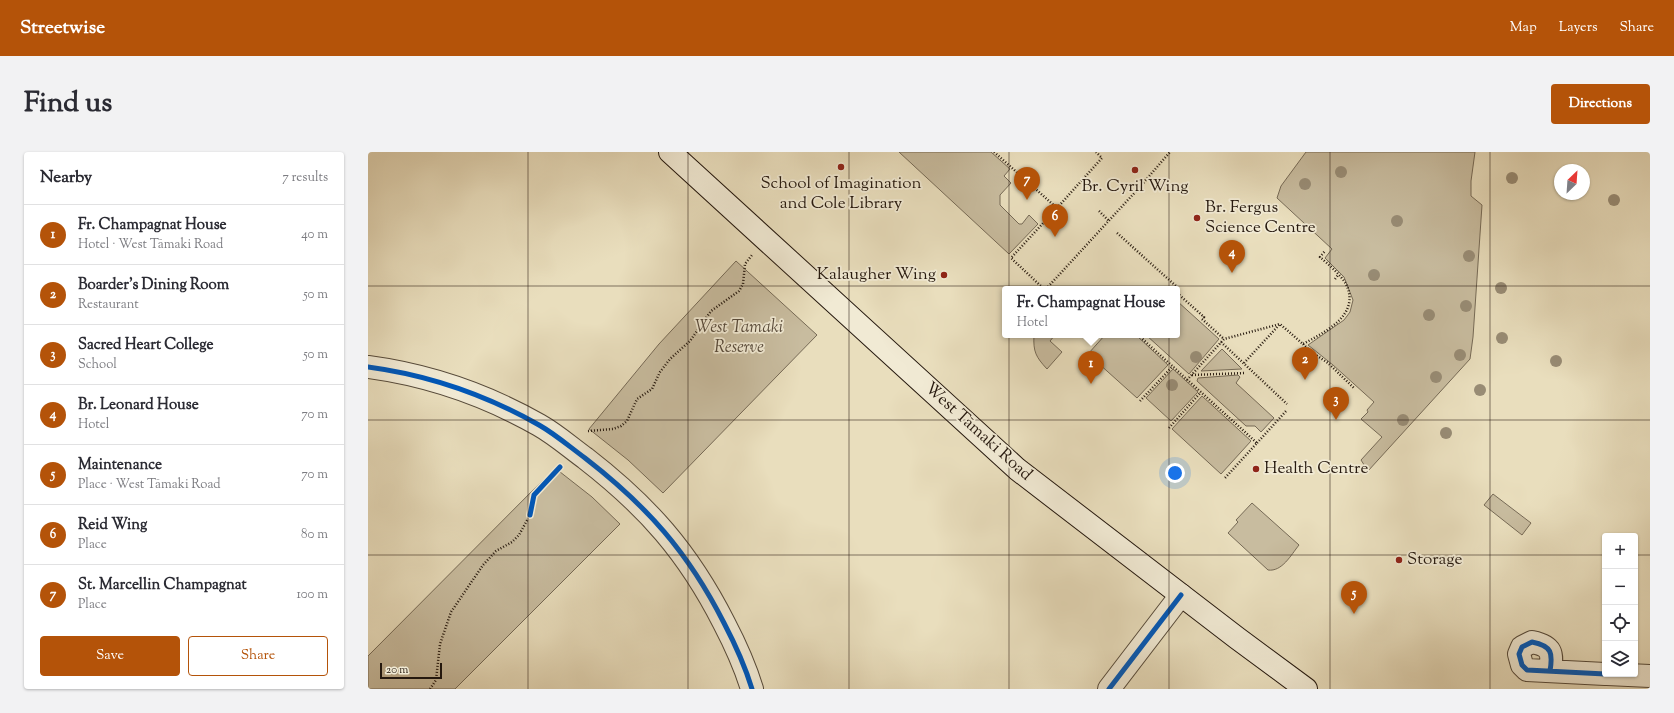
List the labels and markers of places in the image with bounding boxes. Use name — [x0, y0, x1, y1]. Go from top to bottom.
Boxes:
marker: School of Imagination and Cole Library — [836, 162, 846, 172]
marker: Br. Cyril Wing — [1130, 165, 1140, 175]
pin: 7 — [1014, 167, 1040, 200]
place label: School of Imagination and Cole Library — [760, 172, 922, 216]
place label: Br. Cyril Wing — [1081, 175, 1189, 199]
place label: Br. Fergus Science Centre — [1205, 196, 1316, 240]
pin: 6 — [1042, 204, 1068, 237]
marker: Br. Fergus Science Centre — [1192, 213, 1202, 223]
pin: 4 — [1219, 240, 1245, 273]
place label: Kalaugher Wing — [817, 263, 936, 287]
marker: Kalaugher Wing — [939, 270, 949, 280]
pin: 2 — [1292, 347, 1318, 380]
pin: 1 — [1078, 351, 1104, 384]
pin: 3 — [1323, 387, 1349, 420]
place label: Health Centre — [1264, 457, 1368, 481]
marker: Health Centre — [1251, 464, 1261, 474]
place label: Storage — [1407, 548, 1462, 572]
marker: Storage — [1394, 555, 1404, 565]
pin: 5 — [1341, 581, 1367, 614]

